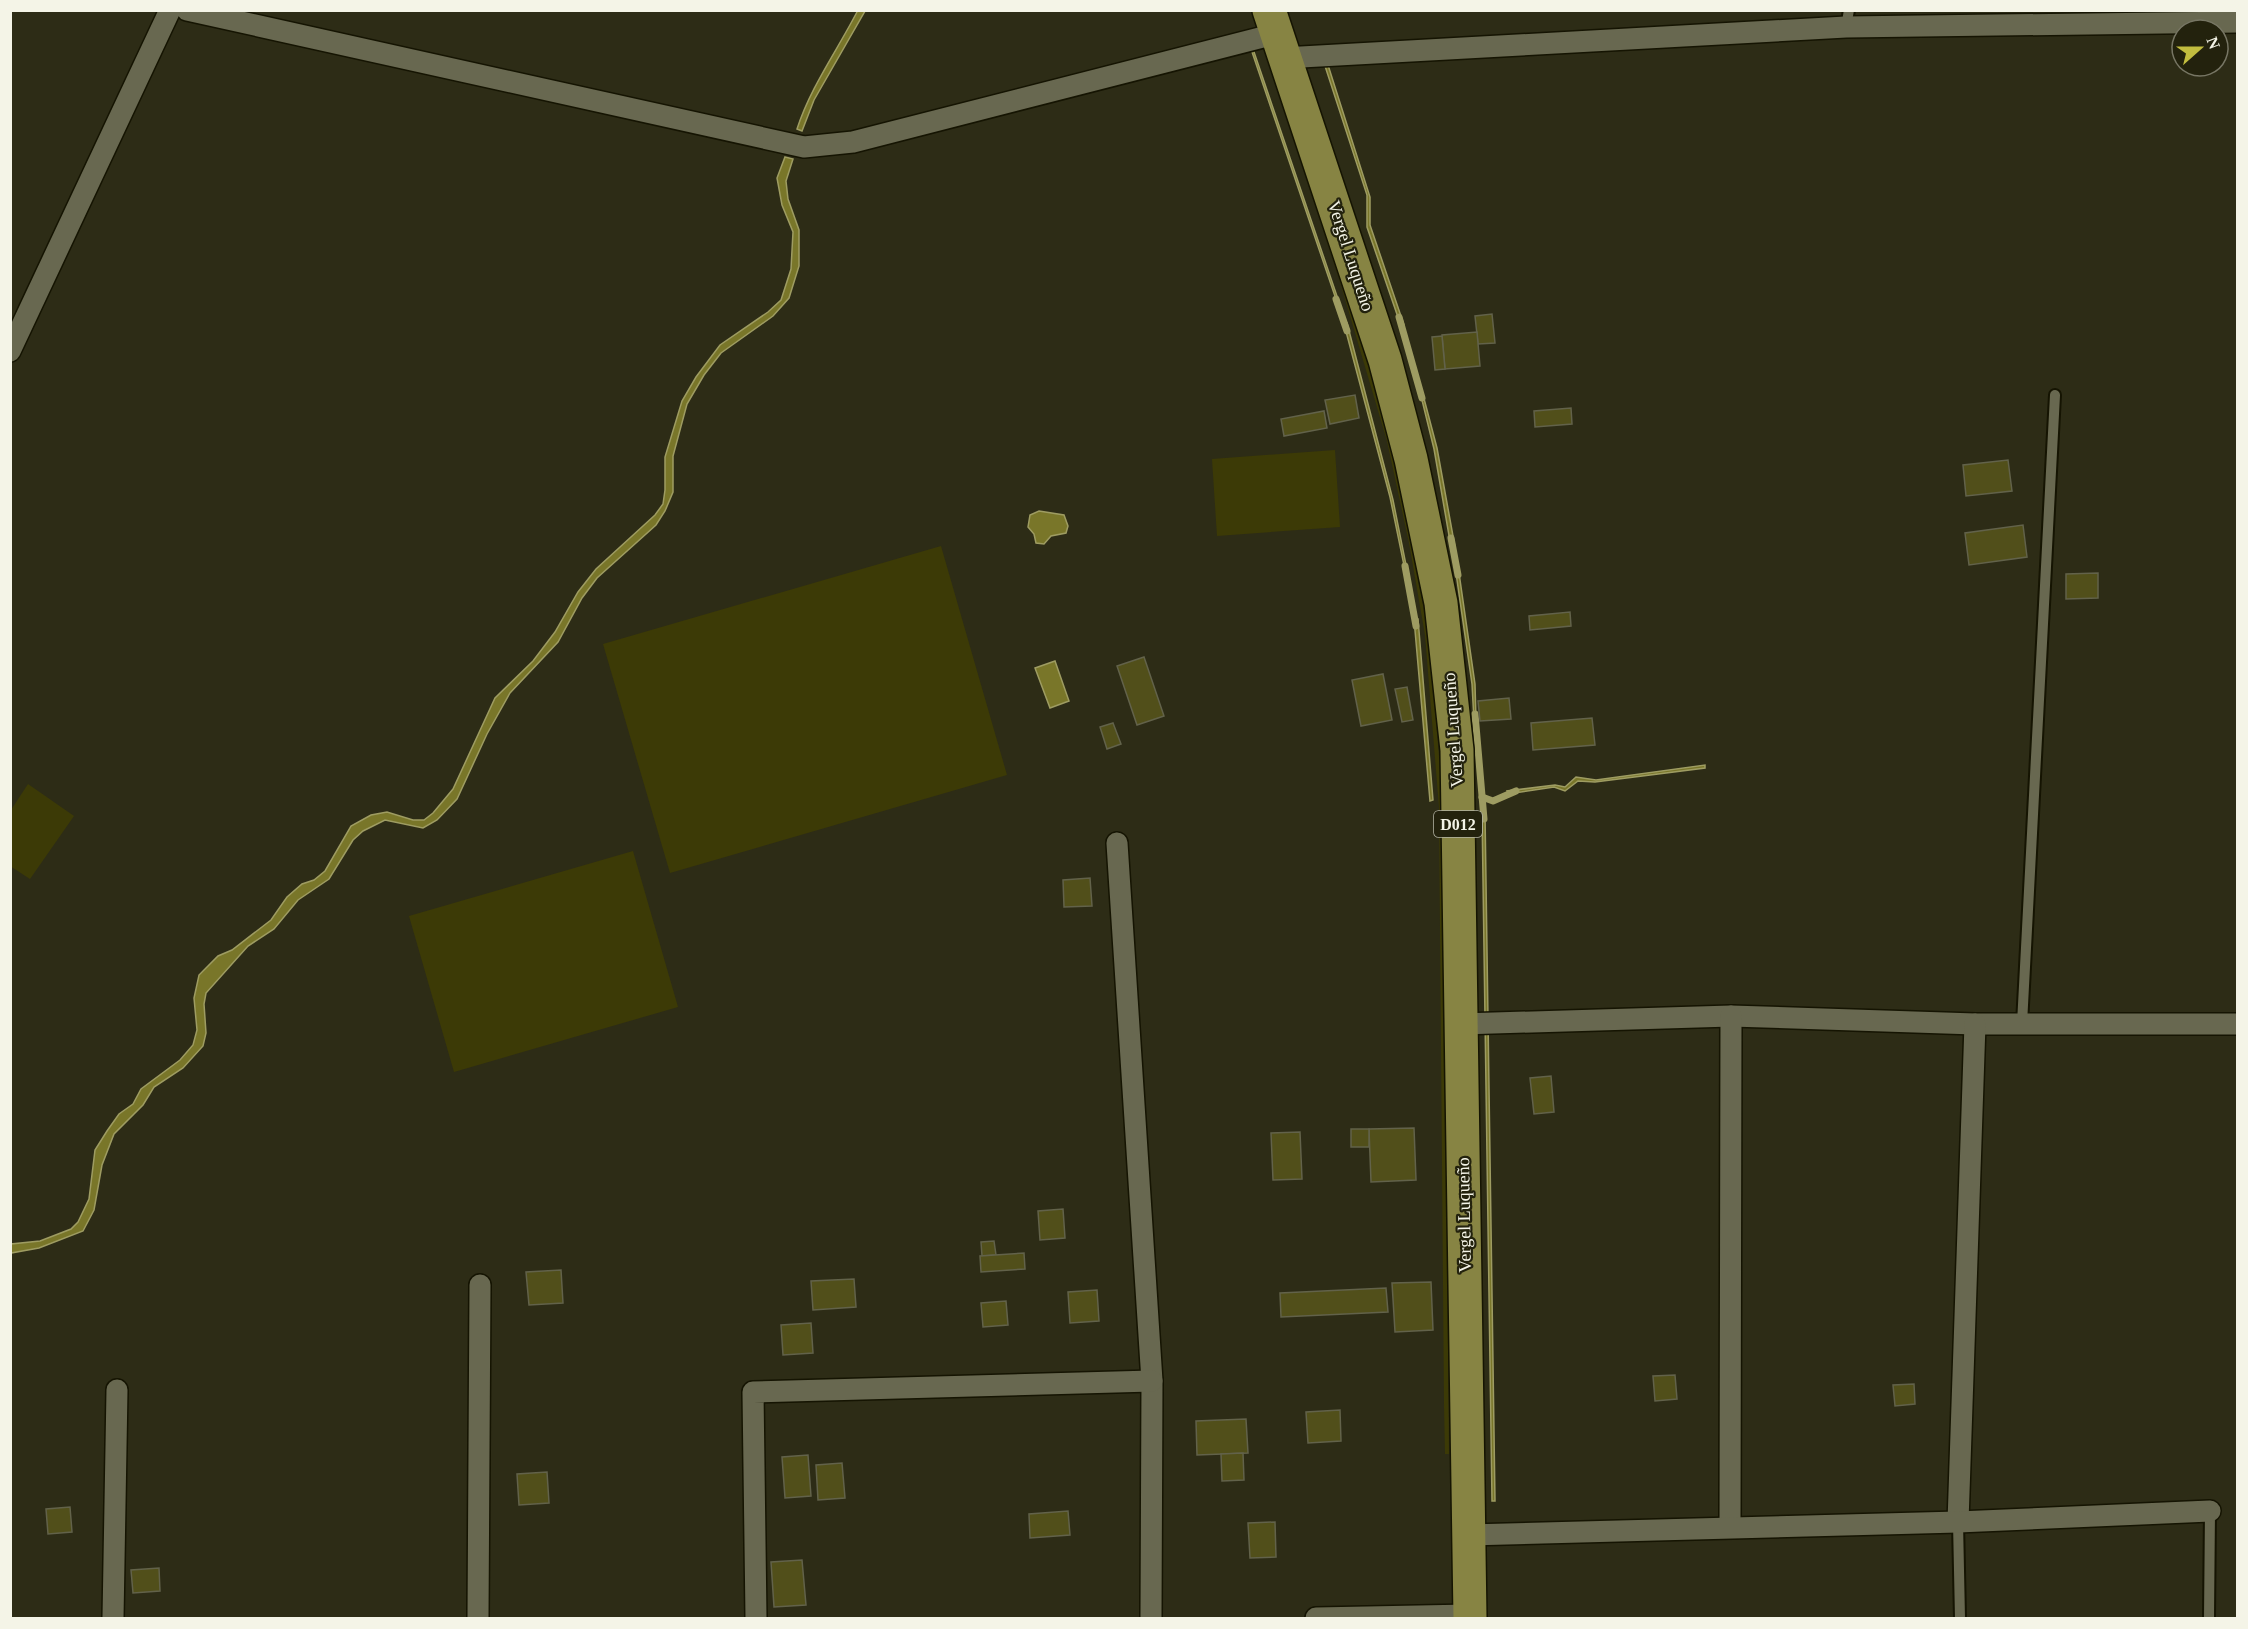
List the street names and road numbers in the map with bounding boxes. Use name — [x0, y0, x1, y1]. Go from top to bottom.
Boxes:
street label: Vergel Luqueño — [1324, 198, 1378, 314]
street label: Vergel Luqueño — [1439, 672, 1467, 788]
road number: D012 — [1434, 811, 1482, 837]
street label: Vergel Luqueño — [1453, 1157, 1475, 1273]

